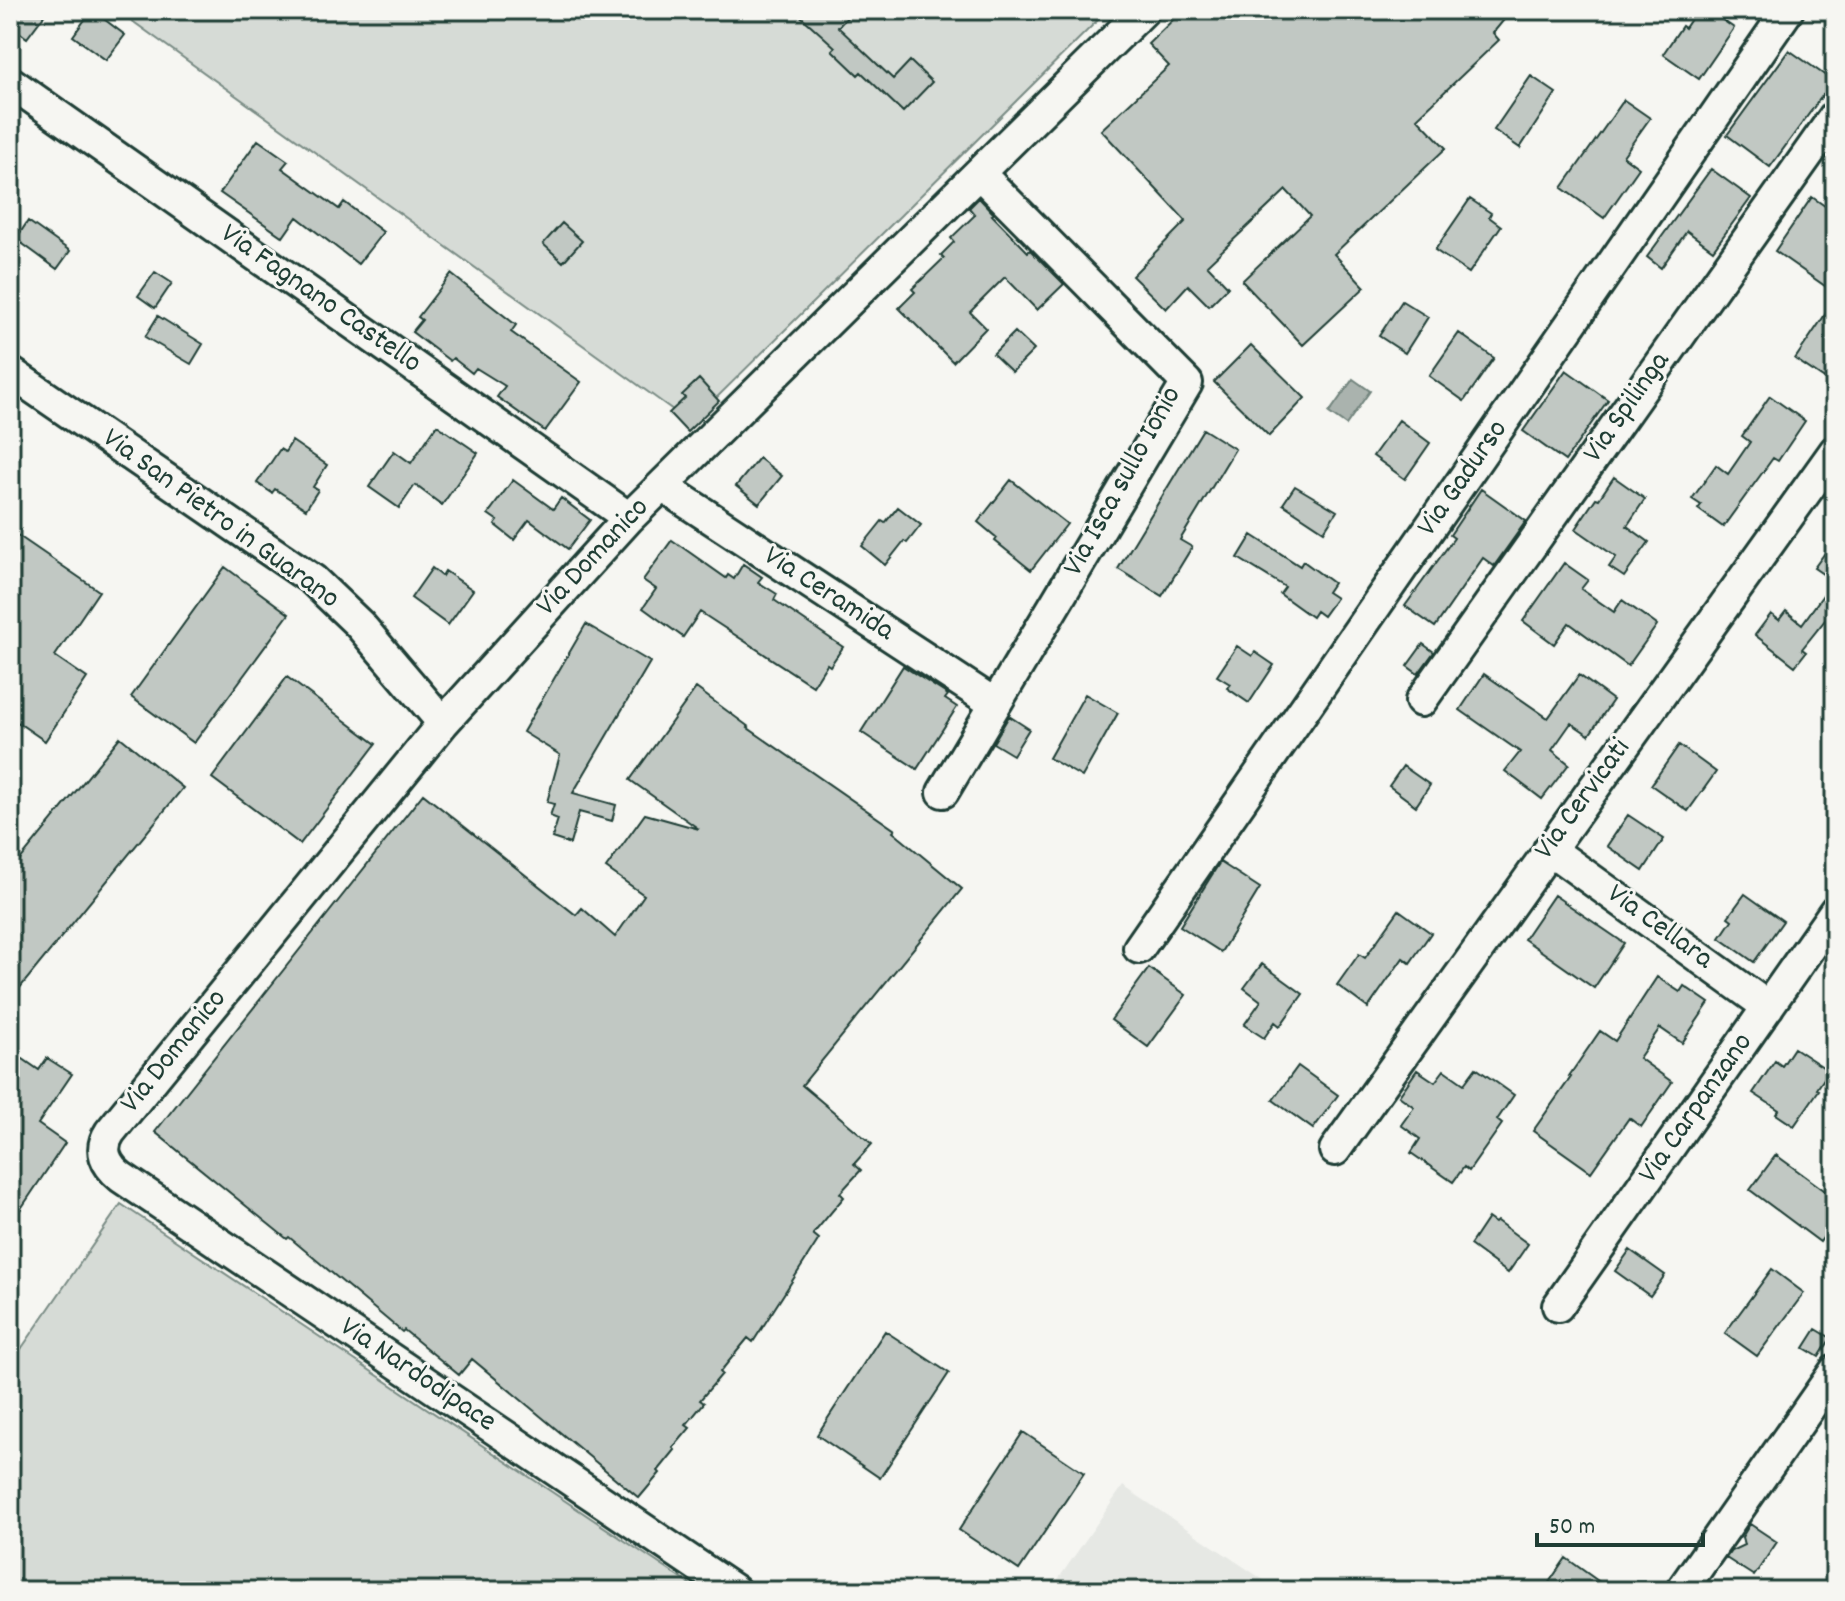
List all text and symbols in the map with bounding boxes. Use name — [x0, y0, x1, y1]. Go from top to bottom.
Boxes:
street label: Via Fagnano Castello — [211, 214, 429, 386]
street label: Via Spilinga — [1574, 343, 1683, 472]
street label: Via Isca sullo Ionio — [1054, 379, 1194, 585]
street label: Via Gadurso — [1408, 412, 1520, 546]
street label: Via San Pietro in Guarano — [92, 419, 348, 621]
street label: Via Domanico — [527, 489, 661, 627]
street label: Via Ceramida — [754, 537, 903, 654]
street label: Via Cervicati — [1525, 730, 1643, 870]
street label: Via Cellara — [1597, 875, 1722, 982]
street label: Via Domanico — [111, 981, 239, 1123]
street label: Via Carpanzano — [1629, 1025, 1765, 1193]
street label: Via Nardodipace — [330, 1308, 504, 1444]
scale bar — [1537, 1497, 1703, 1547]
text: 50 m — [1549, 1511, 1595, 1545]

